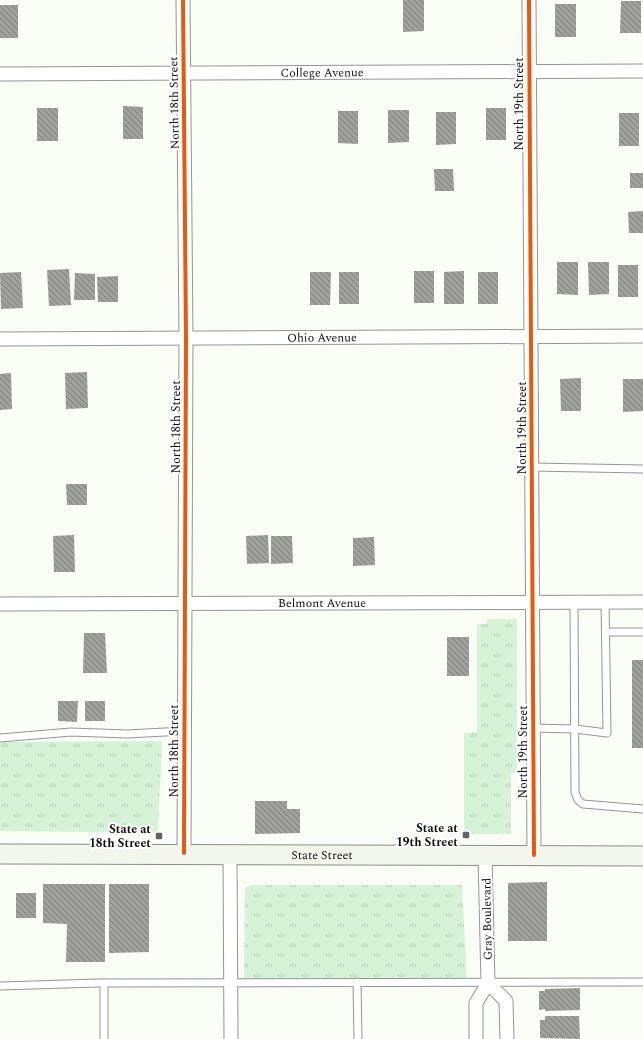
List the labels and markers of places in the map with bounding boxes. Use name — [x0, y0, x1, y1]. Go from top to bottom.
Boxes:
place label: State at 19th Street — [396, 819, 458, 852]
place label: State at 18th Street — [89, 820, 151, 853]
marker: State at 19th Street — [461, 830, 471, 840]
marker: State at 18th Street — [154, 831, 164, 841]

